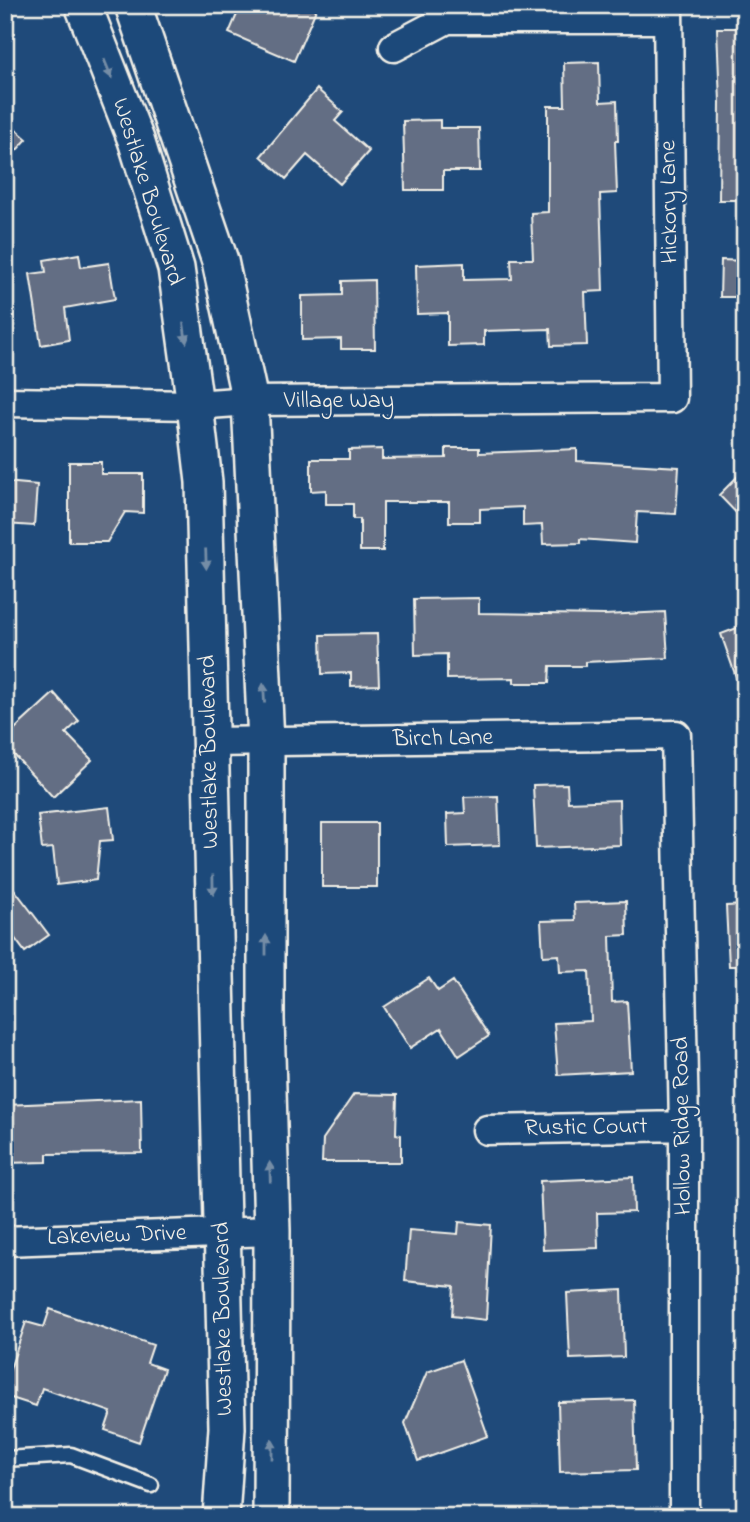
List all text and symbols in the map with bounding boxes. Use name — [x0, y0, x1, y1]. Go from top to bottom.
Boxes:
one-way arrow — [102, 58, 113, 79]
street label: Westlake Boulevard — [102, 94, 192, 290]
street label: Hickory Lane — [651, 140, 690, 264]
one-way arrow — [180, 322, 191, 344]
street label: Village Way — [283, 384, 394, 420]
one-way arrow — [200, 549, 211, 571]
street label: Westlake Boulevard — [191, 654, 229, 849]
one-way arrow — [258, 681, 269, 703]
street label: Birch Lane — [391, 721, 494, 757]
one-way arrow — [207, 874, 219, 896]
one-way arrow — [260, 933, 272, 955]
street label: Hollow Ridge Road — [664, 1036, 702, 1216]
street label: Rustic Court — [524, 1109, 648, 1147]
one-way arrow — [264, 1161, 276, 1183]
street label: Lakeview Drive — [47, 1216, 187, 1256]
street label: Westlake Boulevard — [205, 1221, 243, 1416]
one-way arrow — [266, 1437, 278, 1459]

